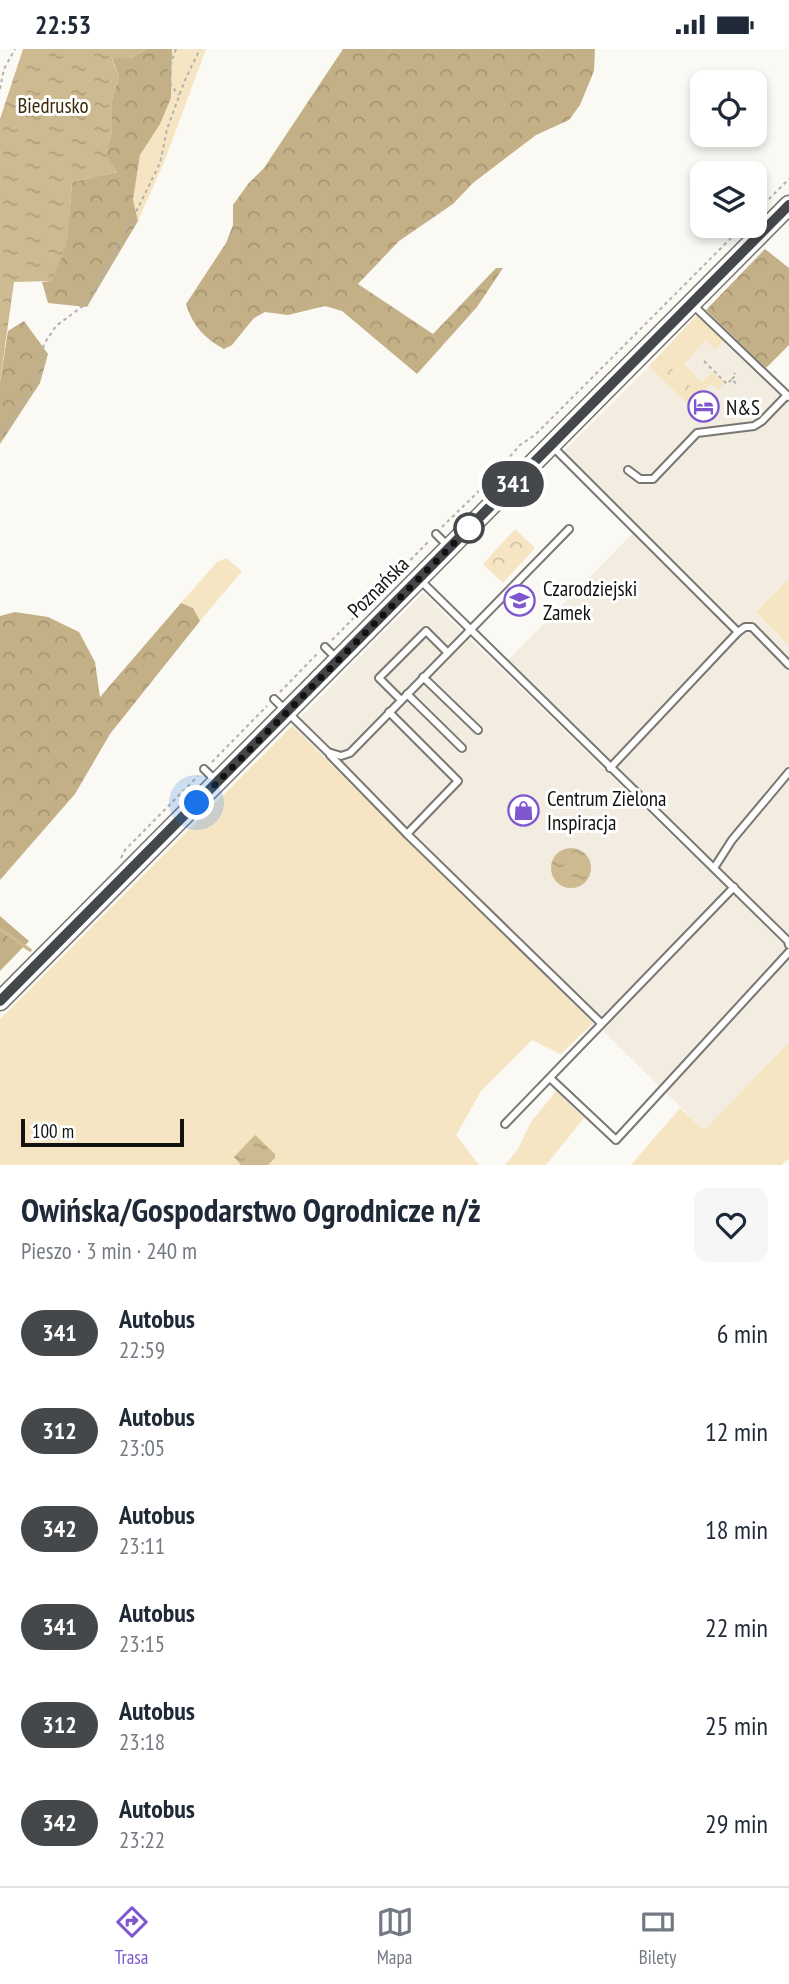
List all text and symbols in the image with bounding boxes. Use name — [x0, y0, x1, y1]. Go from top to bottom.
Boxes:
text: 22:53 — [35, 8, 91, 41]
map controls — [690, 70, 767, 238]
button: locate — [690, 70, 767, 147]
park label: Biedrusko — [17, 92, 89, 119]
button: layers — [690, 161, 767, 238]
hotel icon: N&S — [686, 390, 720, 424]
place label: N&S — [726, 394, 760, 421]
line badge: 341 — [473, 461, 553, 507]
text: 341 — [496, 468, 530, 499]
unlabelled marker — [454, 513, 484, 543]
street label: Poznańska — [342, 551, 414, 623]
place label: Czarodziejski Zamek — [543, 575, 637, 626]
school or university icon: Czarodziejski Zamek — [503, 583, 537, 617]
your location — [179, 785, 214, 820]
place label: Centrum Zielona Inspiracja — [547, 785, 666, 836]
shop icon: Centrum Zielona Inspiracja — [507, 793, 541, 827]
scale bar — [21, 1116, 184, 1148]
text: 100 m — [32, 1119, 74, 1143]
text: Owińska/Gospodarstwo Ogrodnicze n/ż — [21, 1188, 481, 1231]
button: heart — [694, 1188, 768, 1262]
text: Pieszo · 3 min · 240 m — [21, 1236, 197, 1265]
text: Autobus — [119, 1302, 195, 1335]
text: 341 — [42, 1317, 77, 1348]
text: 6 min — [717, 1317, 768, 1350]
text: 22:59 — [119, 1335, 165, 1364]
text: Autobus — [119, 1400, 195, 1433]
text: 312 — [42, 1415, 77, 1446]
text: 12 min — [705, 1415, 768, 1448]
text: 23:05 — [119, 1433, 165, 1462]
text: Autobus — [119, 1498, 195, 1531]
text: 342 — [42, 1513, 77, 1544]
text: 18 min — [705, 1513, 768, 1546]
text: 23:11 — [119, 1531, 165, 1560]
text: Autobus — [119, 1596, 195, 1629]
text: 341 — [42, 1611, 77, 1642]
text: 22 min — [705, 1611, 768, 1644]
text: 23:15 — [119, 1629, 165, 1658]
text: Autobus — [119, 1694, 195, 1727]
text: 312 — [42, 1709, 77, 1740]
text: 25 min — [705, 1709, 768, 1742]
text: 23:18 — [119, 1727, 165, 1756]
text: Autobus — [119, 1792, 195, 1825]
text: 342 — [42, 1807, 77, 1838]
text: 29 min — [705, 1807, 768, 1840]
text: 23:22 — [119, 1825, 165, 1854]
tab: Trasa — [113, 1903, 151, 1969]
tab: Mapa — [376, 1903, 414, 1969]
tab: Bilety — [639, 1903, 677, 1969]

